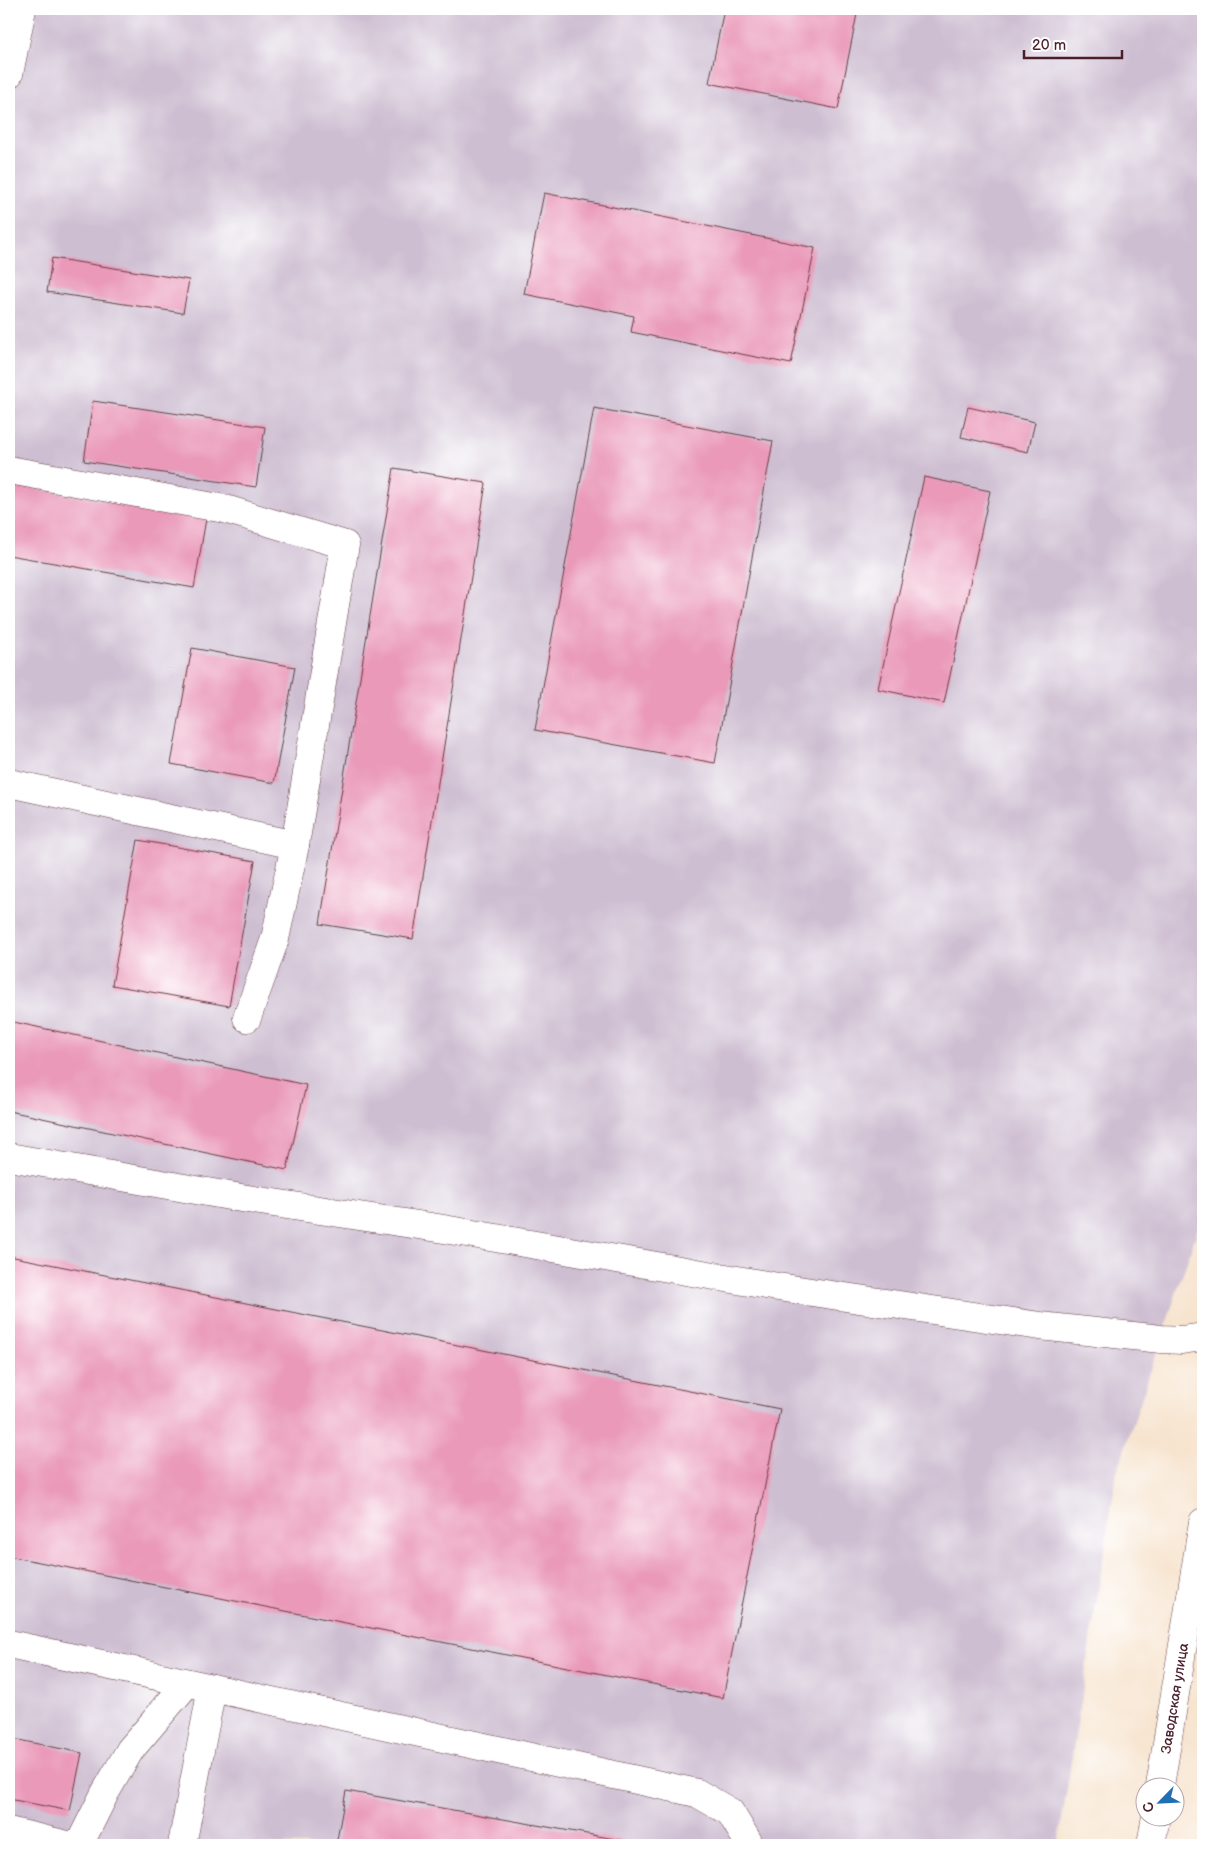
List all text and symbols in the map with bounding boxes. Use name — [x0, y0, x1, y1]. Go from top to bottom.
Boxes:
scale bar — [1024, 28, 1122, 60]
text: 20 m — [1032, 36, 1066, 55]
street label: Заводская улица — [1157, 1641, 1192, 1755]
north arrow — [1134, 1776, 1184, 1826]
text: С — [1139, 1799, 1158, 1815]

